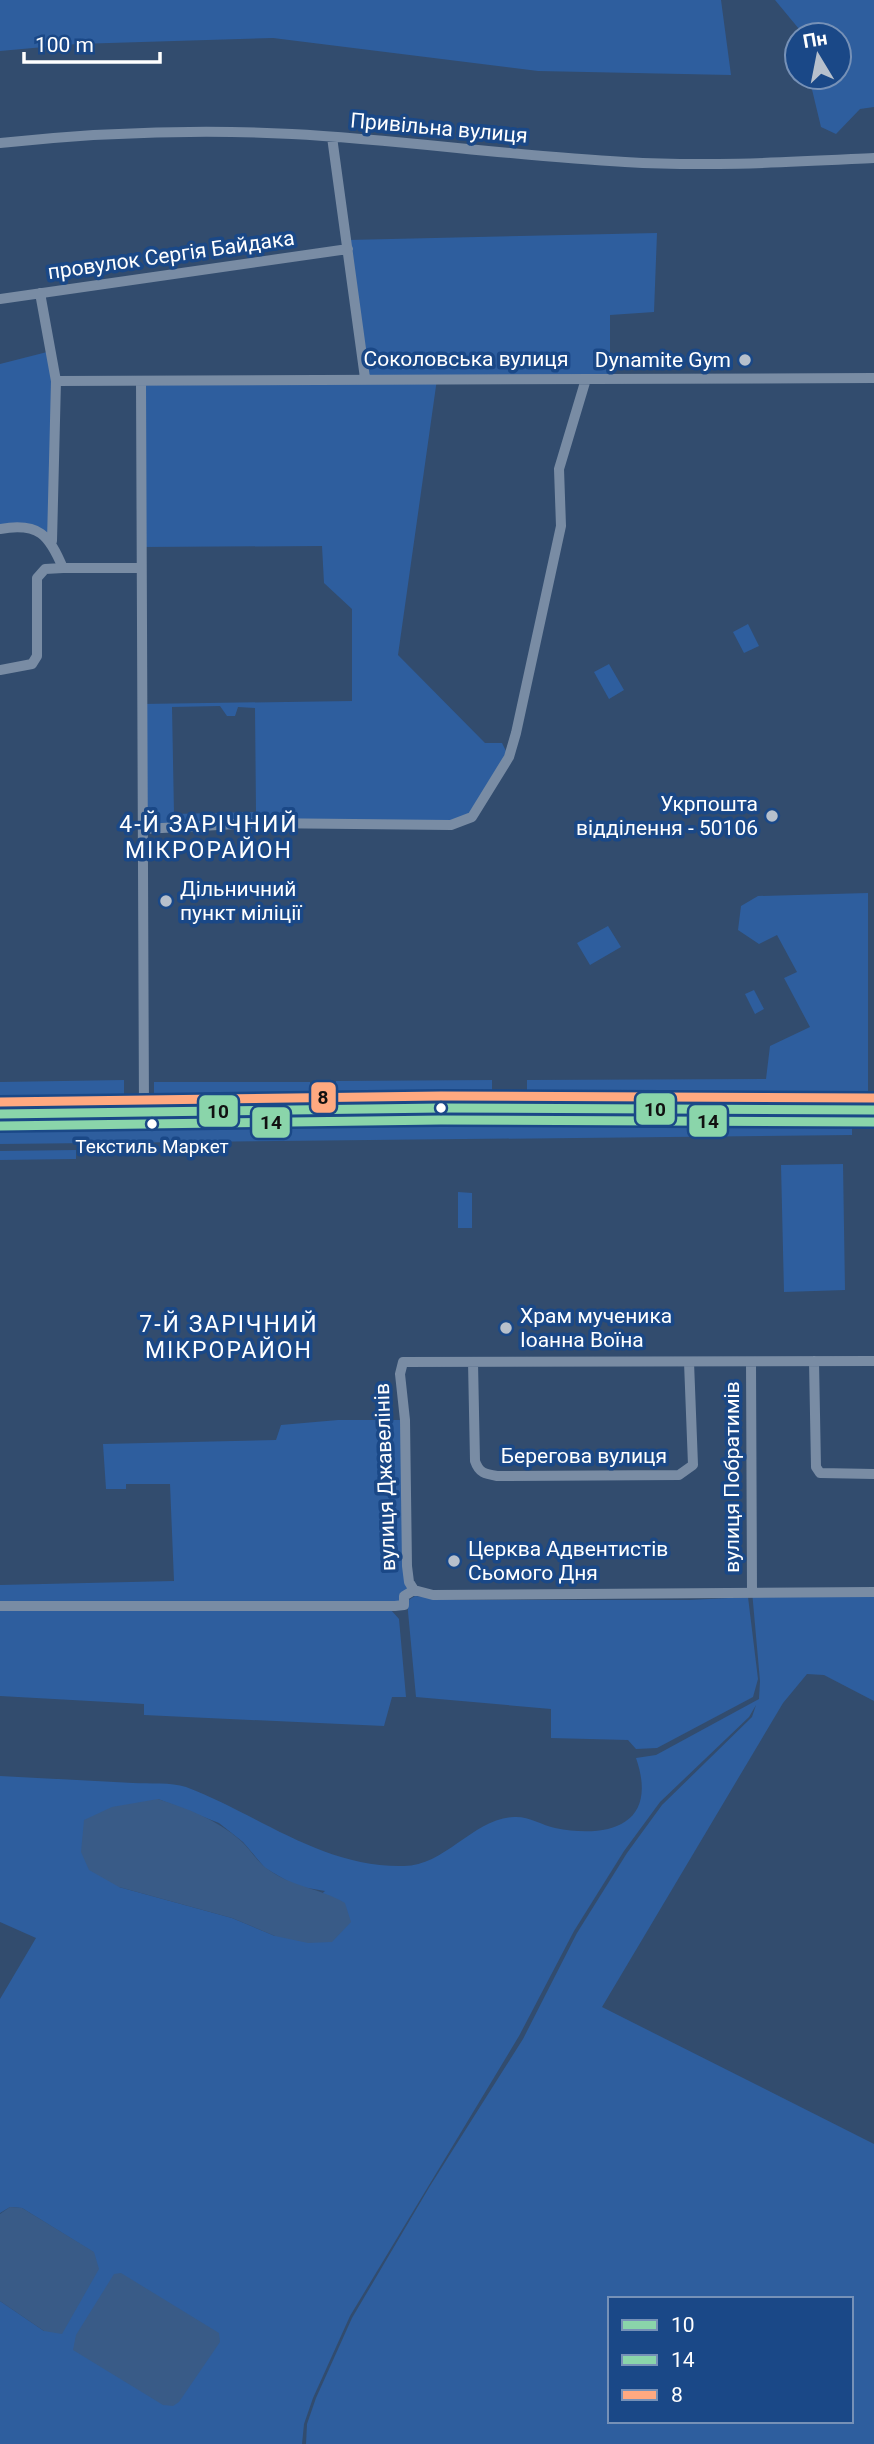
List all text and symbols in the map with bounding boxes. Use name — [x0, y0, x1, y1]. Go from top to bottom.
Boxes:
scale bar — [24, 21, 161, 65]
north arrow — [783, 21, 853, 91]
text: Пн — [801, 26, 829, 53]
text: 100 m — [35, 33, 94, 57]
street label: Привільна вулиця — [349, 108, 529, 148]
street label: провулок Сергія Байдака — [46, 226, 296, 284]
street label: Соколовська вулиця — [364, 347, 568, 371]
place label: Dynamite Gym — [595, 348, 731, 372]
marker: Dynamite Gym — [737, 352, 753, 368]
place label: Укрпошта відділення - 50106 — [576, 792, 758, 840]
marker: Укрпошта відділення - 50106 — [764, 808, 780, 824]
district label: 4-Й ЗАРІЧНИЙ МІКРОРАЙОН — [119, 810, 299, 864]
place label: Дільничний пункт міліції — [180, 877, 302, 925]
marker: Дільничний пункт міліції — [158, 893, 174, 909]
line badge: 8 — [310, 1081, 337, 1114]
text: 8 — [318, 1086, 329, 1109]
line badge: 10 — [635, 1092, 676, 1126]
line badge: 10 — [198, 1094, 239, 1128]
text: 10 — [644, 1098, 666, 1121]
text: 10 — [207, 1100, 229, 1123]
unlabelled marker — [434, 1101, 448, 1115]
line badge: 14 — [688, 1104, 728, 1138]
line badge: 14 — [251, 1106, 291, 1139]
text: 14 — [697, 1110, 719, 1133]
text: 14 — [260, 1111, 282, 1134]
marker: Текстиль Маркет — [145, 1117, 159, 1131]
place label: Текстиль Маркет — [75, 1135, 229, 1158]
place label: Храм мученика Іоанна Воїна — [520, 1304, 672, 1352]
district label: 7-Й ЗАРІЧНИЙ МІКРОРАЙОН — [139, 1310, 319, 1364]
marker: Храм мученика Іоанна Воїна — [498, 1320, 514, 1336]
street label: вулиця Побратимів — [720, 1381, 744, 1573]
street label: вулиця Джавелінів — [370, 1383, 400, 1571]
street label: Берегова вулиця — [501, 1444, 667, 1468]
place label: Церква Адвентистів Сьомого Дня — [468, 1537, 668, 1585]
marker: Церква Адвентистів Сьомого Дня — [446, 1553, 462, 1569]
legend — [608, 2297, 853, 2423]
text: 10 — [671, 2313, 695, 2337]
text: 14 — [671, 2348, 695, 2372]
text: 8 — [671, 2383, 683, 2407]

